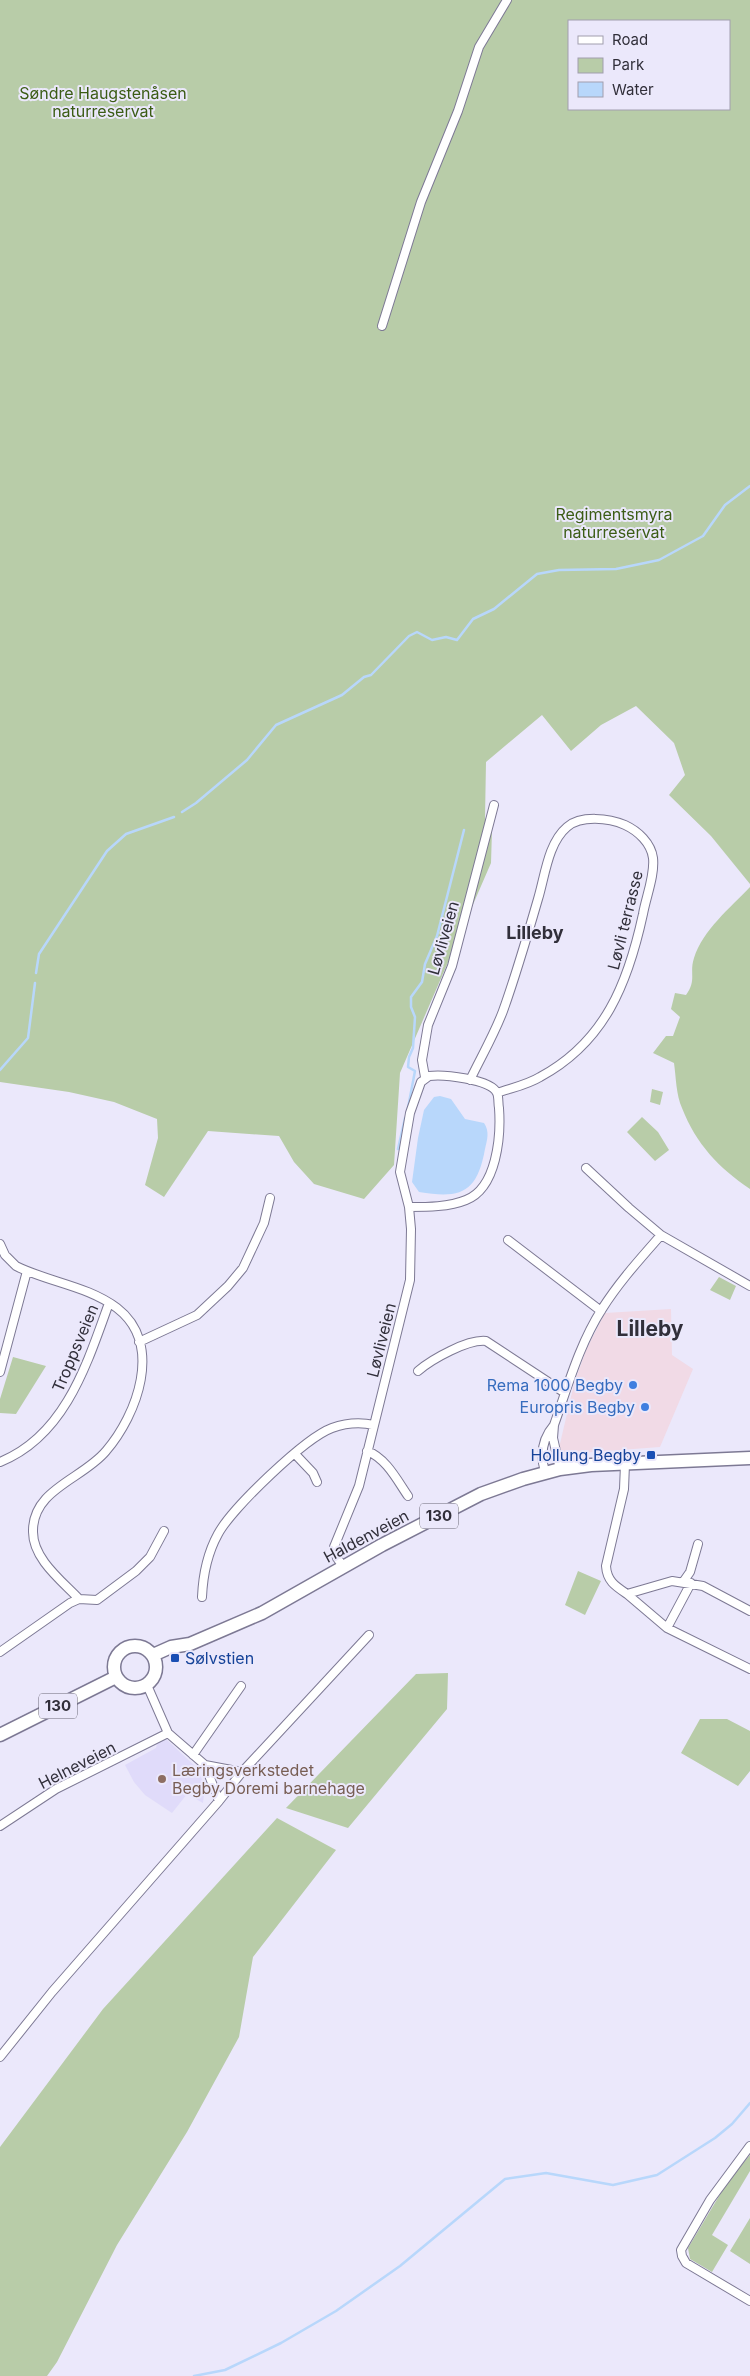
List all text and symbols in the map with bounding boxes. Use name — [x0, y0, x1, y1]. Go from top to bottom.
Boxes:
legend — [568, 20, 730, 110]
text: Road — [612, 30, 648, 49]
text: Park — [612, 55, 645, 74]
text: Water — [612, 80, 654, 99]
park label: Søndre Haugstenåsen naturreservat — [19, 83, 187, 121]
park label: Regimentsmyra naturreservat — [555, 504, 673, 542]
street label: Løvli terrasse — [603, 868, 647, 972]
street label: Løvliveien — [423, 899, 463, 977]
district label: Lilleby — [506, 922, 564, 943]
street label: Troppsveien — [48, 1301, 102, 1395]
street label: Løvliveien — [362, 1301, 400, 1379]
district label: Lilleby — [617, 1316, 684, 1341]
place label: Rema 1000 Begby — [487, 1375, 623, 1395]
marker: Rema 1000 Begby — [627, 1379, 639, 1391]
place label: Europris Begby — [520, 1397, 635, 1417]
marker: Europris Begby — [639, 1401, 651, 1413]
place label: Hollung Begby — [530, 1445, 641, 1465]
marker: Hollung Begby — [645, 1449, 657, 1461]
road number: 130 — [420, 1504, 458, 1528]
street label: Haldenveien — [320, 1505, 412, 1567]
place label: Sølvstien — [185, 1648, 254, 1668]
marker: Sølvstien — [169, 1652, 181, 1664]
road number: 130 — [39, 1694, 77, 1718]
street label: Helneveien — [35, 1737, 119, 1793]
place label: Læringsverkstedet Begby Doremi barnehage — [172, 1760, 365, 1798]
marker: Læringsverkstedet Begby Doremi barnehage — [156, 1773, 168, 1785]

